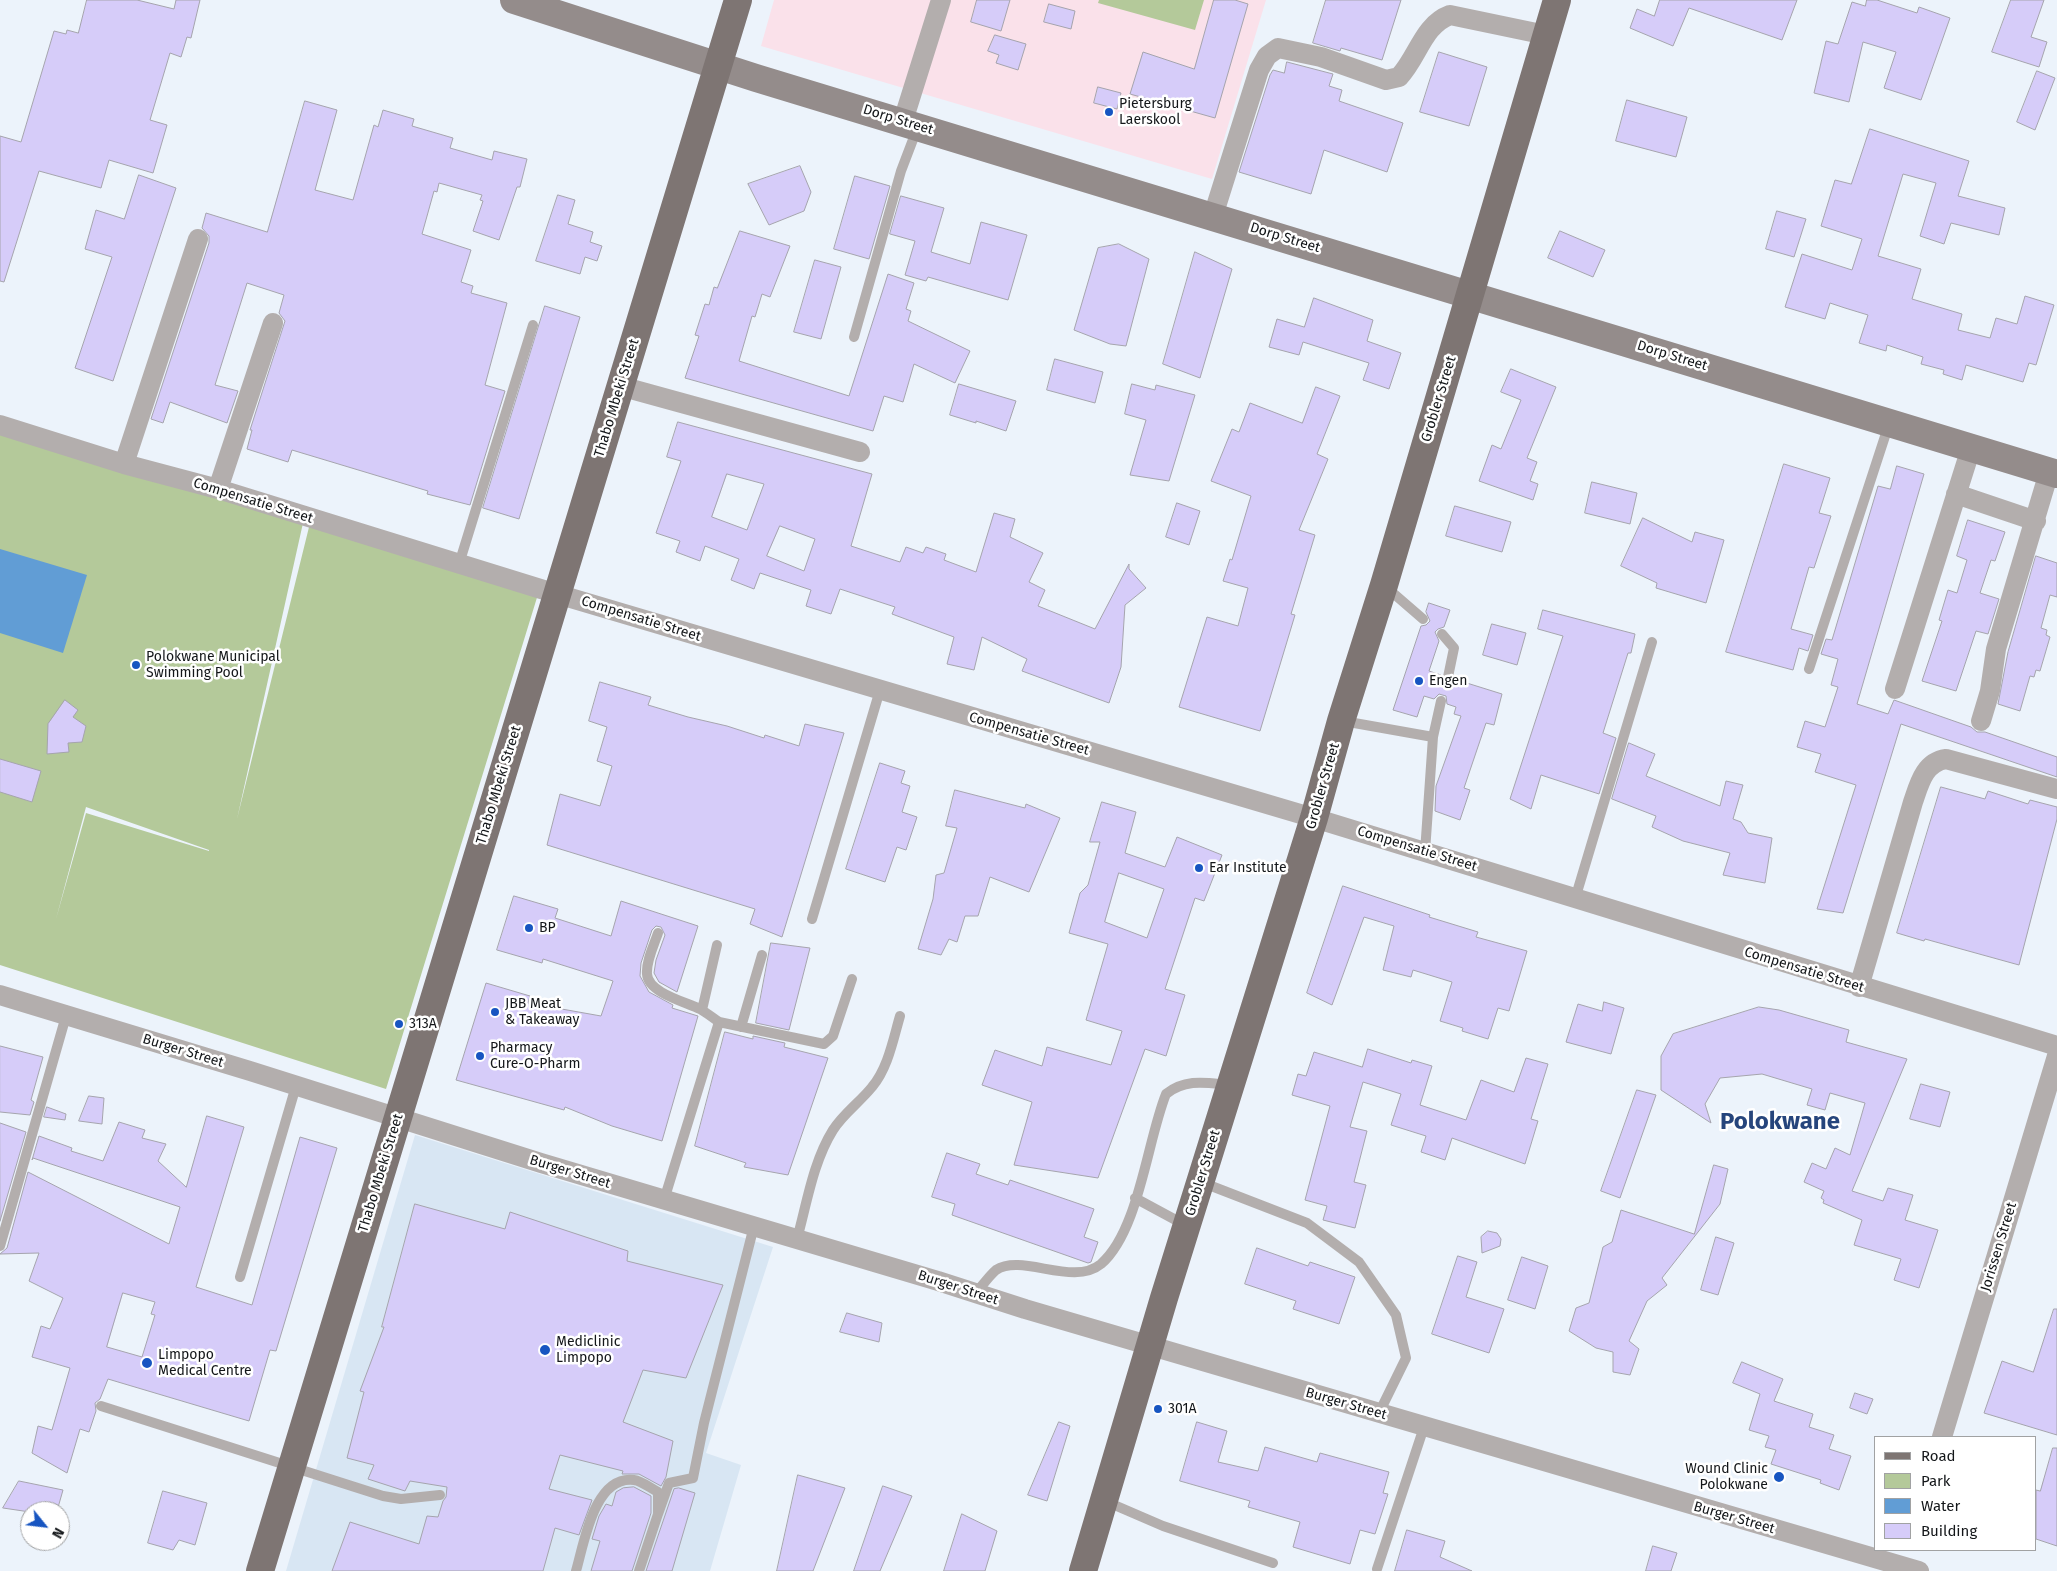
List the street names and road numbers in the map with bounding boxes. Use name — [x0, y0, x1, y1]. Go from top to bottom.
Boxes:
street label: Dorp Street — [861, 101, 935, 139]
street label: Dorp Street — [1248, 219, 1322, 257]
street label: Thabo Mbeki Street — [591, 337, 643, 459]
street label: Dorp Street — [1635, 337, 1709, 375]
street label: Grobler Street — [1418, 354, 1460, 444]
street label: Compensatie Street — [191, 475, 315, 527]
street label: Compensatie Street — [579, 593, 703, 645]
street label: Compensatie Street — [967, 709, 1091, 759]
street label: Thabo Mbeki Street — [473, 724, 525, 846]
street label: Grobler Street — [1303, 741, 1343, 831]
street label: Compensatie Street — [1355, 823, 1479, 875]
street label: Compensatie Street — [1742, 944, 1866, 996]
street label: Burger Street — [141, 1031, 225, 1071]
street label: Thabo Mbeki Street — [355, 1112, 407, 1234]
street label: Grobler Street — [1182, 1128, 1224, 1218]
street label: Burger Street — [528, 1152, 612, 1192]
street label: Jorissen Street — [1977, 1200, 2021, 1294]
street label: Burger Street — [916, 1267, 1000, 1309]
street label: Burger Street — [1303, 1384, 1389, 1424]
street label: Burger Street — [1691, 1498, 1777, 1538]

